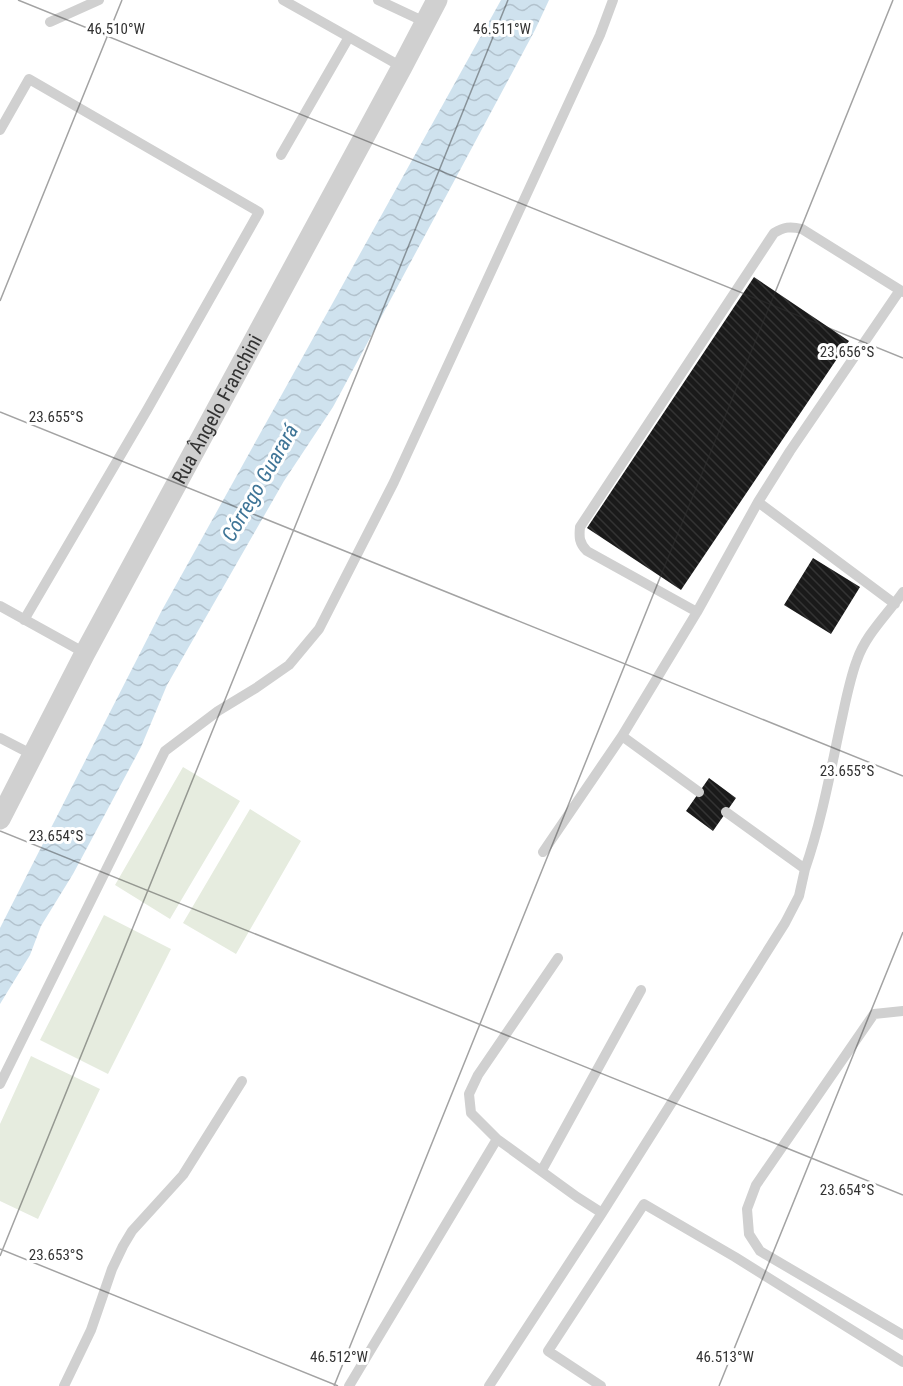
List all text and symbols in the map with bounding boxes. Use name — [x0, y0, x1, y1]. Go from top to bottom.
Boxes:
text: 46.510°W — [87, 20, 146, 38]
text: 46.511°W — [473, 20, 532, 38]
street label: Rua Ângelo Franchini — [167, 330, 267, 488]
text: 23.656°S — [820, 343, 874, 361]
text: 23.655°S — [29, 408, 83, 426]
water label: Córrego Guarará — [217, 420, 303, 546]
text: 23.655°S — [820, 762, 874, 780]
text: 23.654°S — [29, 827, 83, 845]
text: 23.654°S — [820, 1181, 874, 1199]
text: 23.653°S — [29, 1246, 83, 1264]
text: 46.512°W — [310, 1348, 369, 1366]
text: 46.513°W — [696, 1348, 755, 1366]

